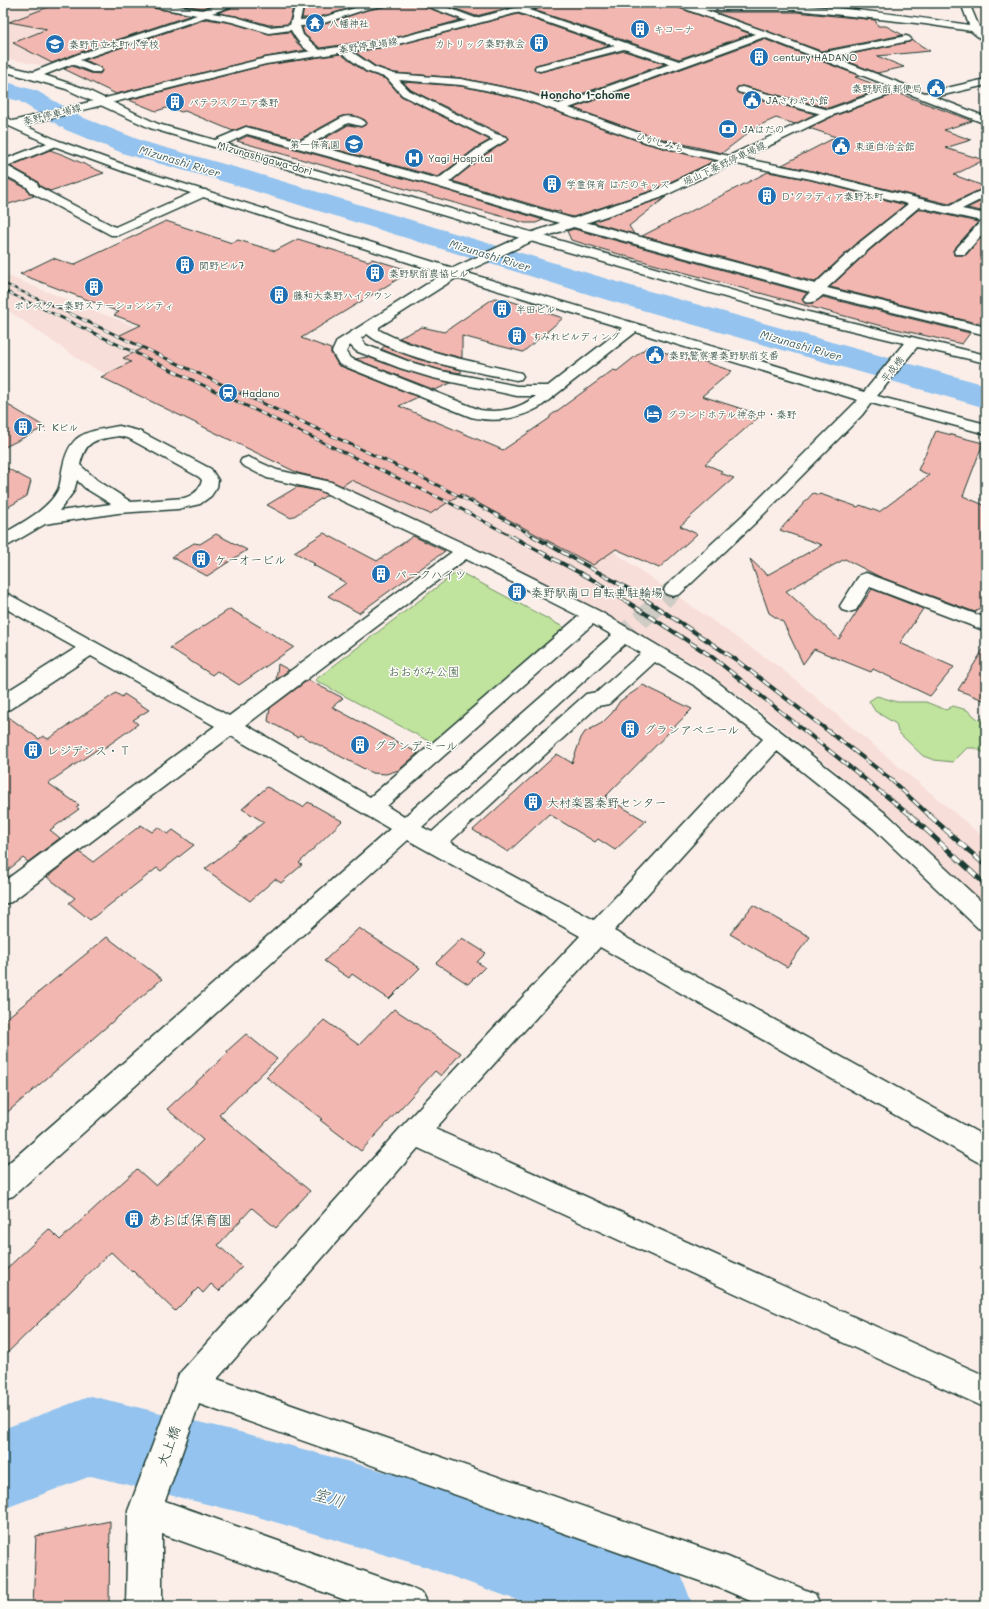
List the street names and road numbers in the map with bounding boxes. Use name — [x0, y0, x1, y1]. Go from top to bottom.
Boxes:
street label: 秦野停車場線 — [337, 33, 399, 57]
street label: 秦野停車場線 — [21, 100, 83, 128]
street label: ひがしみち — [634, 128, 686, 156]
street label: Mizunashigawa-dori — [216, 138, 314, 178]
street label: 堀山下秦野停車場線 — [680, 138, 768, 188]
street label: 平成橋 — [877, 353, 907, 385]
street label: 大上橋 — [152, 1423, 184, 1469]

